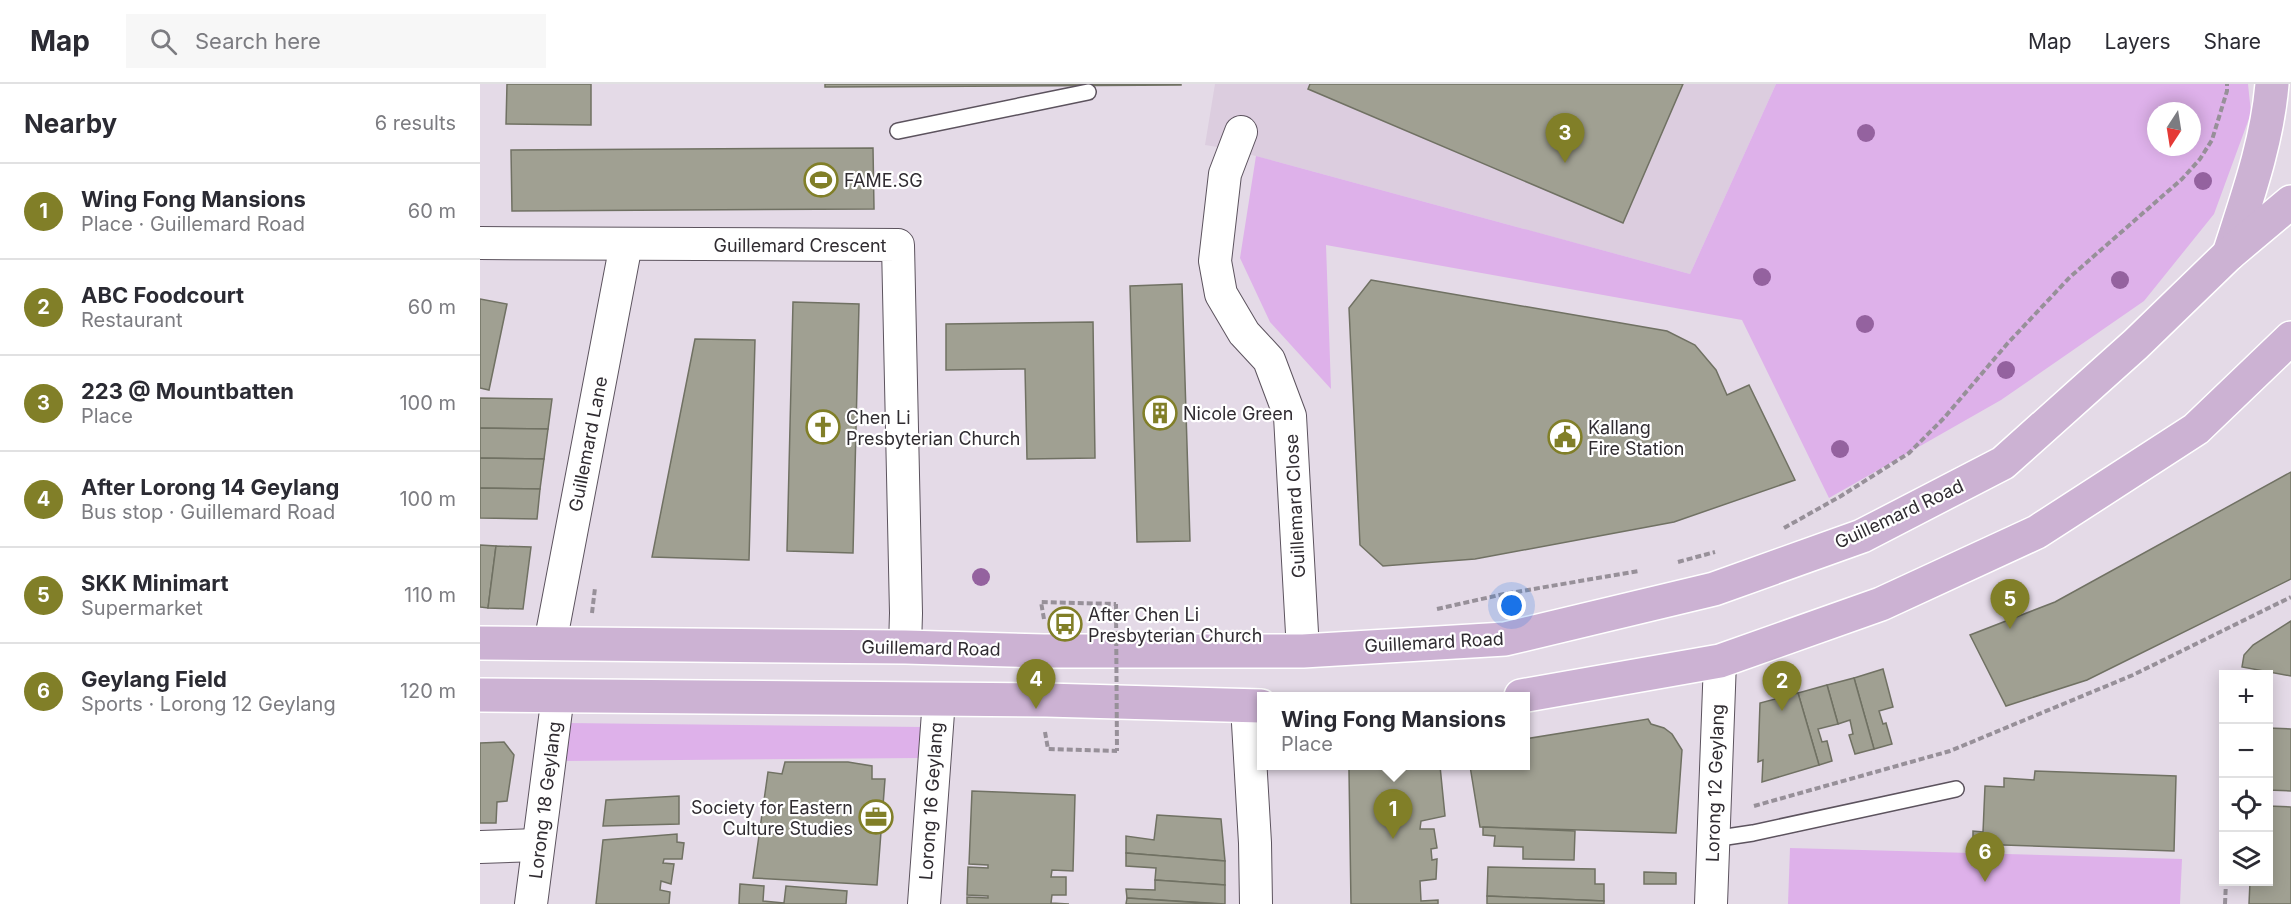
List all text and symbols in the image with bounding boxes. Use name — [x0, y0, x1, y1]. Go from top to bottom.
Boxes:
search box — [126, 14, 546, 68]
text: Map — [30, 24, 90, 58]
icon: search — [147, 25, 180, 58]
text: Search here — [195, 28, 321, 54]
text: Map — [2028, 29, 2072, 54]
text: Layers — [2105, 29, 2171, 54]
text: Share — [2204, 29, 2261, 54]
north arrow — [2147, 102, 2201, 156]
text: Nearby — [24, 108, 117, 139]
text: 6 results — [375, 111, 456, 135]
pin: 3 — [1546, 113, 1584, 163]
sports icon: FAME.SG — [803, 162, 839, 198]
place label: FAME.SG — [844, 170, 923, 191]
text: Wing Fong Mansions — [81, 186, 306, 212]
text: 1 — [39, 199, 48, 223]
text: 60 m — [408, 199, 456, 223]
text: Place · Guillemard Road — [81, 212, 305, 236]
street label: Guillemard Crescent — [713, 235, 887, 256]
text: ABC Foodcourt — [81, 282, 244, 308]
text: 2 — [37, 295, 50, 319]
text: 60 m — [408, 295, 456, 319]
text: Restaurant — [81, 308, 183, 332]
street label: Guillemard Lane — [565, 375, 611, 513]
text: 223 @ Mountbatten — [81, 378, 294, 404]
text: 3 — [37, 391, 50, 415]
text: 100 m — [399, 391, 456, 415]
building icon: Nicole Green — [1142, 395, 1178, 431]
place label: Nicole Green — [1183, 403, 1293, 424]
text: Place — [81, 404, 133, 428]
place label: Chen Li Presbyterian Church — [846, 407, 1020, 449]
church icon: Chen Li Presbyterian Church — [805, 409, 841, 445]
place label: Kallang Fire Station — [1588, 417, 1684, 459]
public building icon: Kallang Fire Station — [1547, 419, 1583, 455]
street label: Guillemard Close — [1281, 433, 1309, 579]
text: After Lorong 14 Geylang — [81, 474, 339, 500]
street label: Guillemard Road — [1831, 475, 1967, 553]
text: 4 — [37, 487, 50, 511]
text: 100 m — [399, 487, 456, 511]
text: Bus stop · Guillemard Road — [81, 500, 335, 524]
text: SKK Minimart — [81, 570, 229, 596]
pin: 5 — [1990, 580, 2030, 629]
text: 5 — [37, 583, 50, 607]
text: 110 m — [404, 583, 456, 607]
your location — [1497, 591, 1526, 620]
text: Supermarket — [81, 596, 203, 620]
place label: After Chen Li Presbyterian Church — [1088, 604, 1262, 646]
bus stop icon: After Chen Li Presbyterian Church — [1047, 606, 1083, 642]
street label: Guillemard Road — [1364, 628, 1504, 656]
street label: Guillemard Road — [861, 636, 1001, 660]
pin: 4 — [1016, 660, 1056, 709]
pin: 2 — [1762, 662, 1802, 711]
text: Geylang Field — [81, 666, 227, 692]
map controls — [2219, 670, 2273, 886]
button: + — [2219, 670, 2273, 724]
text: 6 — [37, 679, 50, 703]
text: 120 m — [400, 679, 456, 703]
text: Sports · Lorong 12 Geylang — [81, 692, 336, 716]
popup — [1257, 692, 1530, 770]
street label: Lorong 12 Geylang — [1702, 704, 1728, 862]
text: Wing Fong Mansions — [1281, 706, 1506, 732]
street label: Lorong 18 Geylang — [525, 720, 565, 880]
street label: Lorong 16 Geylang — [915, 721, 947, 881]
button: − — [2219, 724, 2273, 778]
text: Place — [1281, 732, 1333, 756]
button: locate — [2219, 778, 2273, 832]
pin: 1 — [1374, 790, 1412, 839]
place label: Society for Eastern Culture Studies — [691, 797, 853, 839]
office icon: Society for Eastern Culture Studies — [858, 799, 894, 835]
pin: 6 — [1966, 832, 2004, 882]
button: layers — [2219, 832, 2273, 886]

